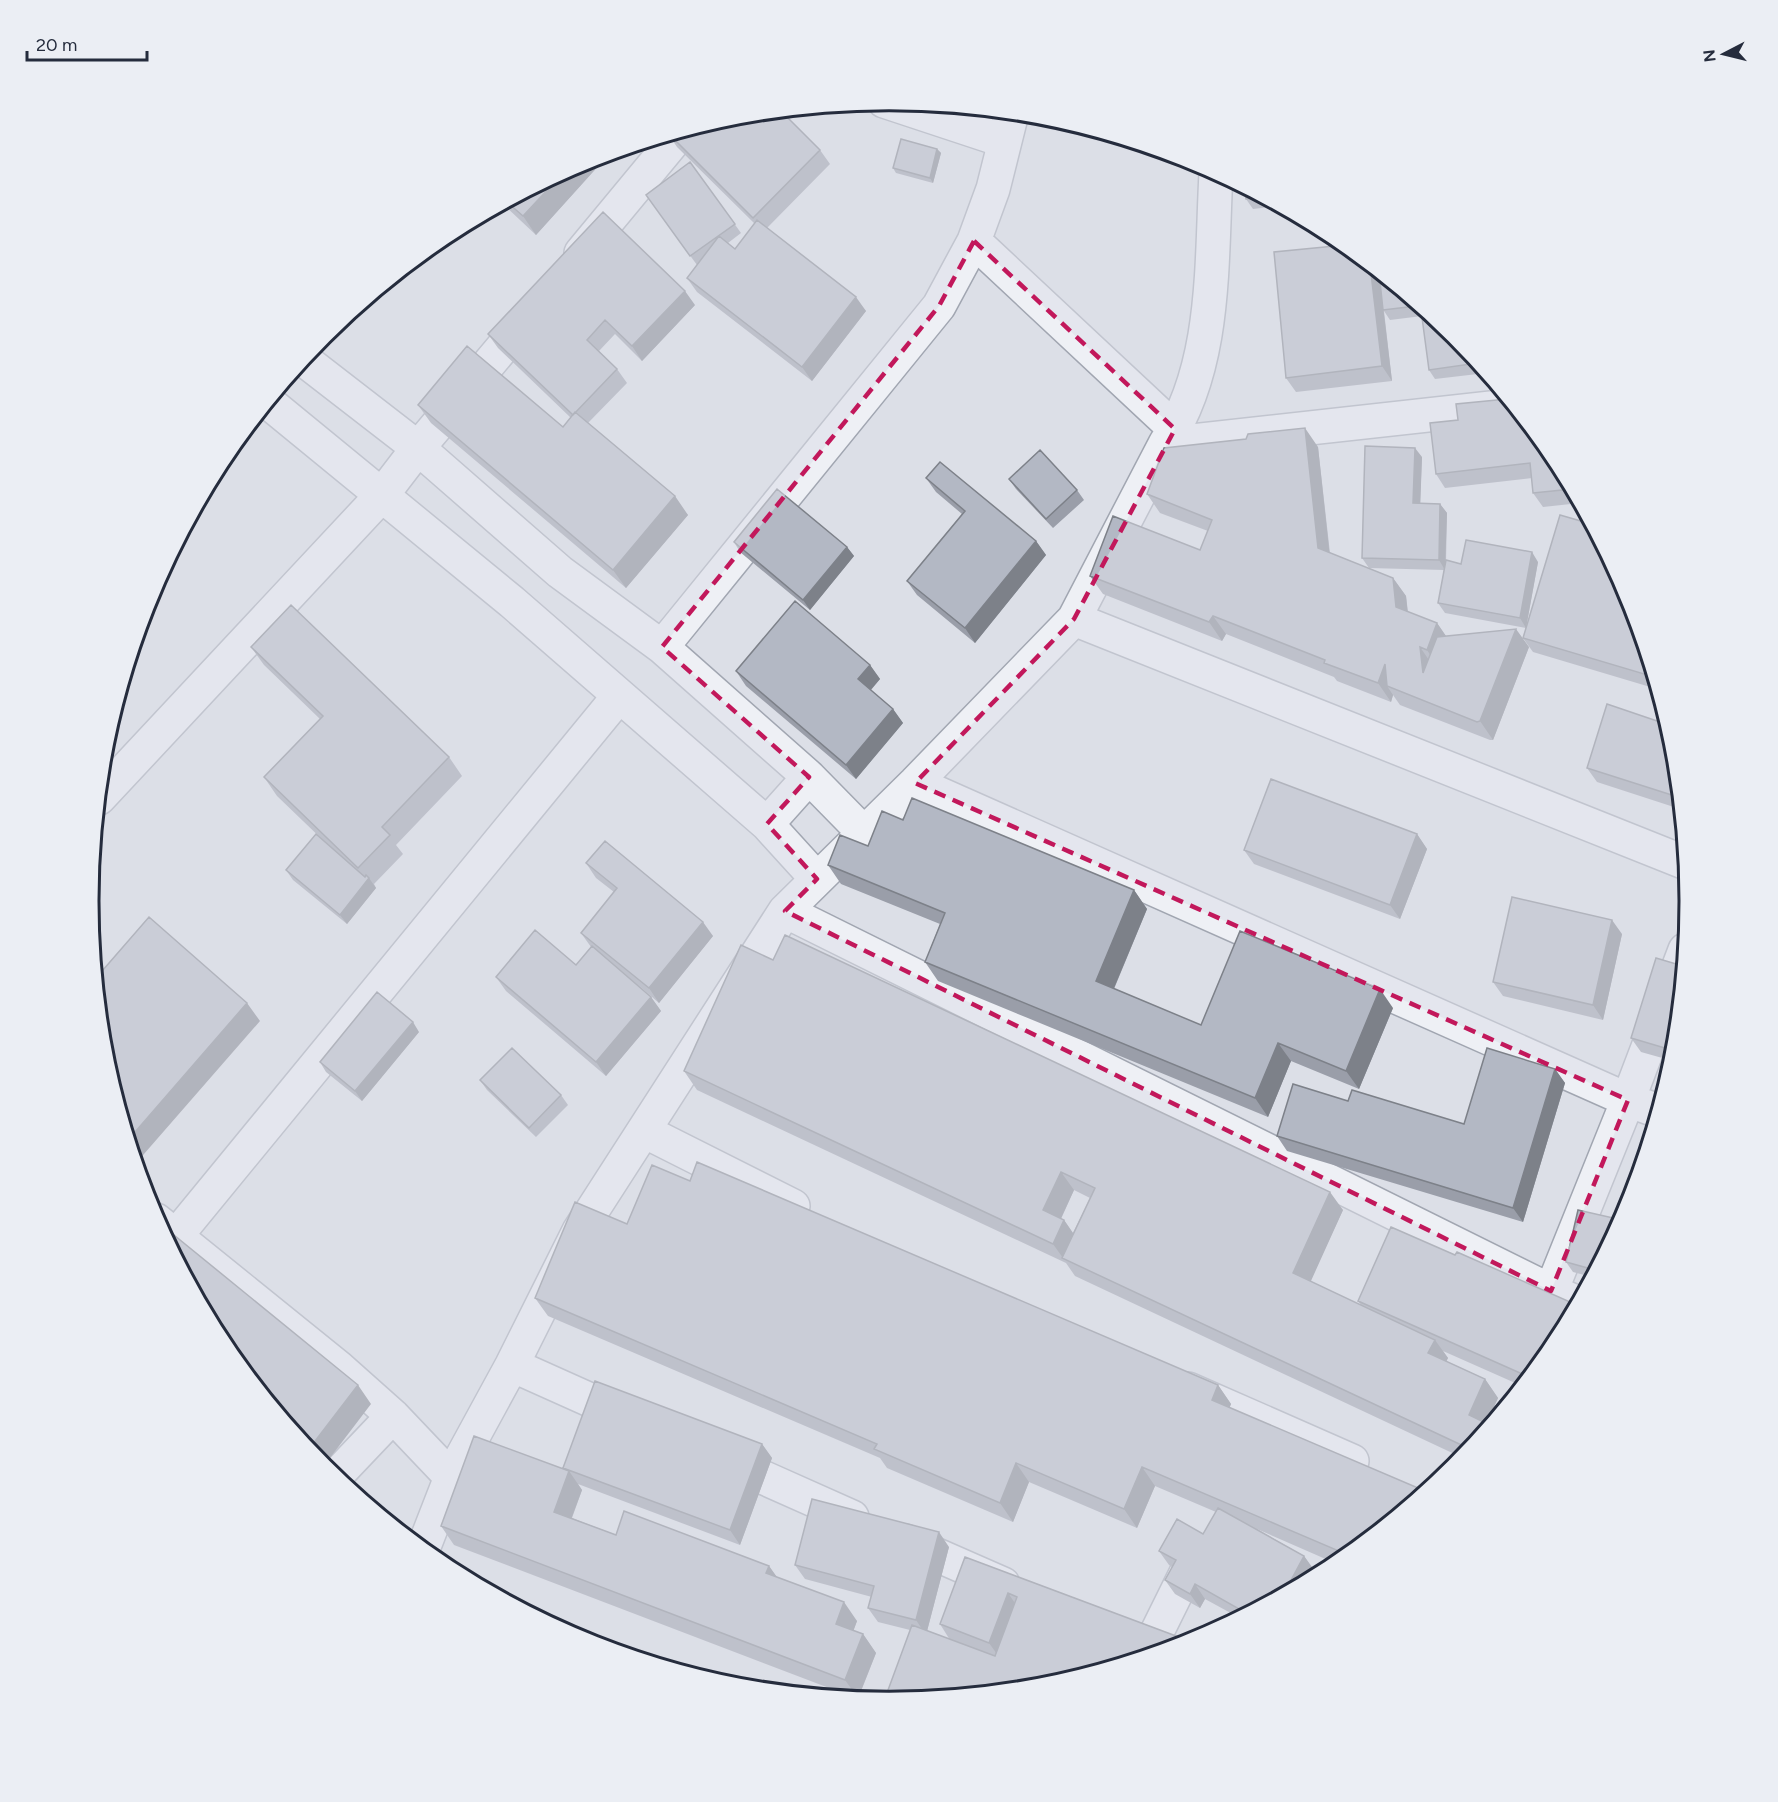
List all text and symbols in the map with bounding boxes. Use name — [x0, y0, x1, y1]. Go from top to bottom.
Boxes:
scale bar — [27, 24, 147, 62]
north arrow — [1694, 24, 1754, 84]
text: 20 m — [36, 34, 77, 56]
text: N — [1699, 48, 1720, 63]

